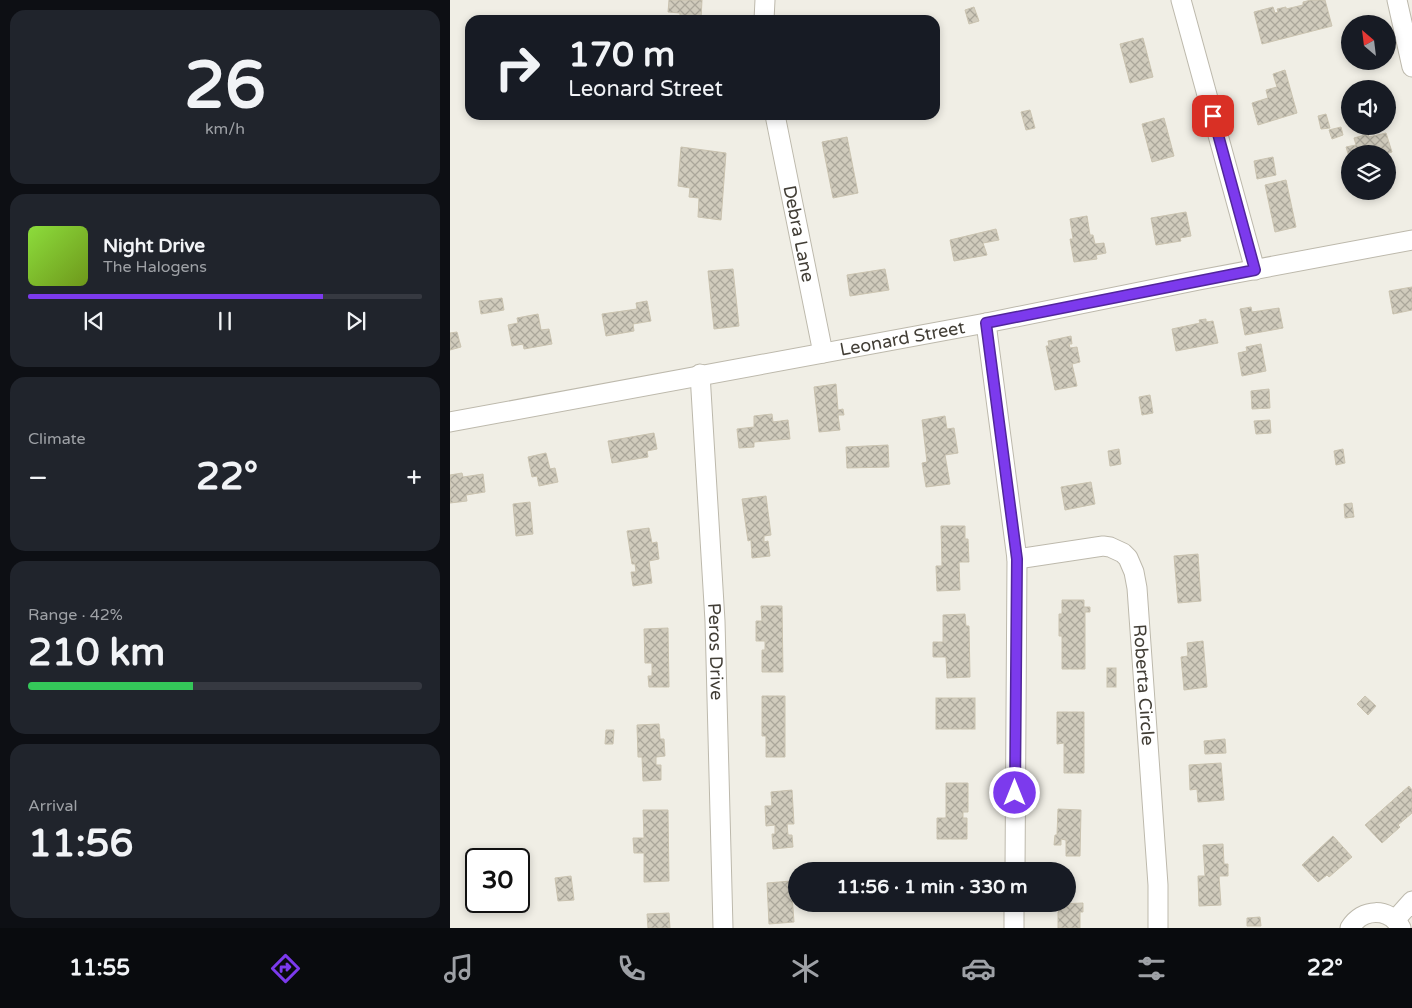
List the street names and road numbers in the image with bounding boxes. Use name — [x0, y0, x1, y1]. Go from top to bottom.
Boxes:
street label: Debra Lane — [778, 183, 819, 284]
street label: Leonard Street — [838, 316, 967, 361]
street label: Peros Drive — [703, 602, 728, 700]
street label: Roberta Circle — [1129, 623, 1159, 746]

